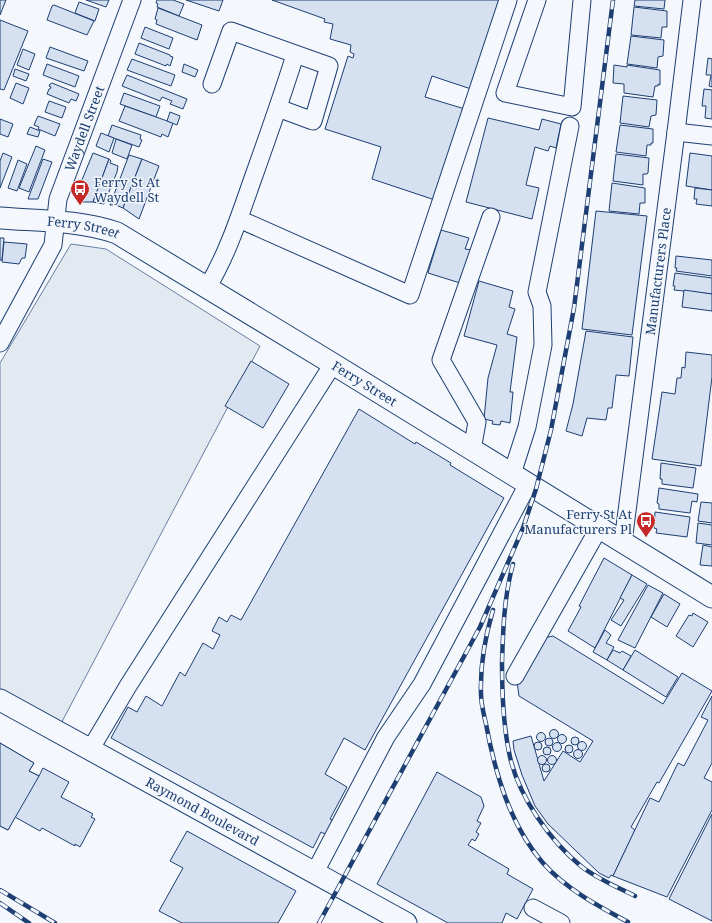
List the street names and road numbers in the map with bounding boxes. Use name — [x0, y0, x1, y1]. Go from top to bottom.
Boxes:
street label: Waydell Street — [60, 83, 108, 174]
street label: Manufacturers Place — [641, 206, 675, 336]
street label: Ferry Street — [47, 212, 124, 242]
street label: Ferry Street — [329, 357, 401, 411]
street label: Raymond Boulevard — [143, 773, 262, 850]

